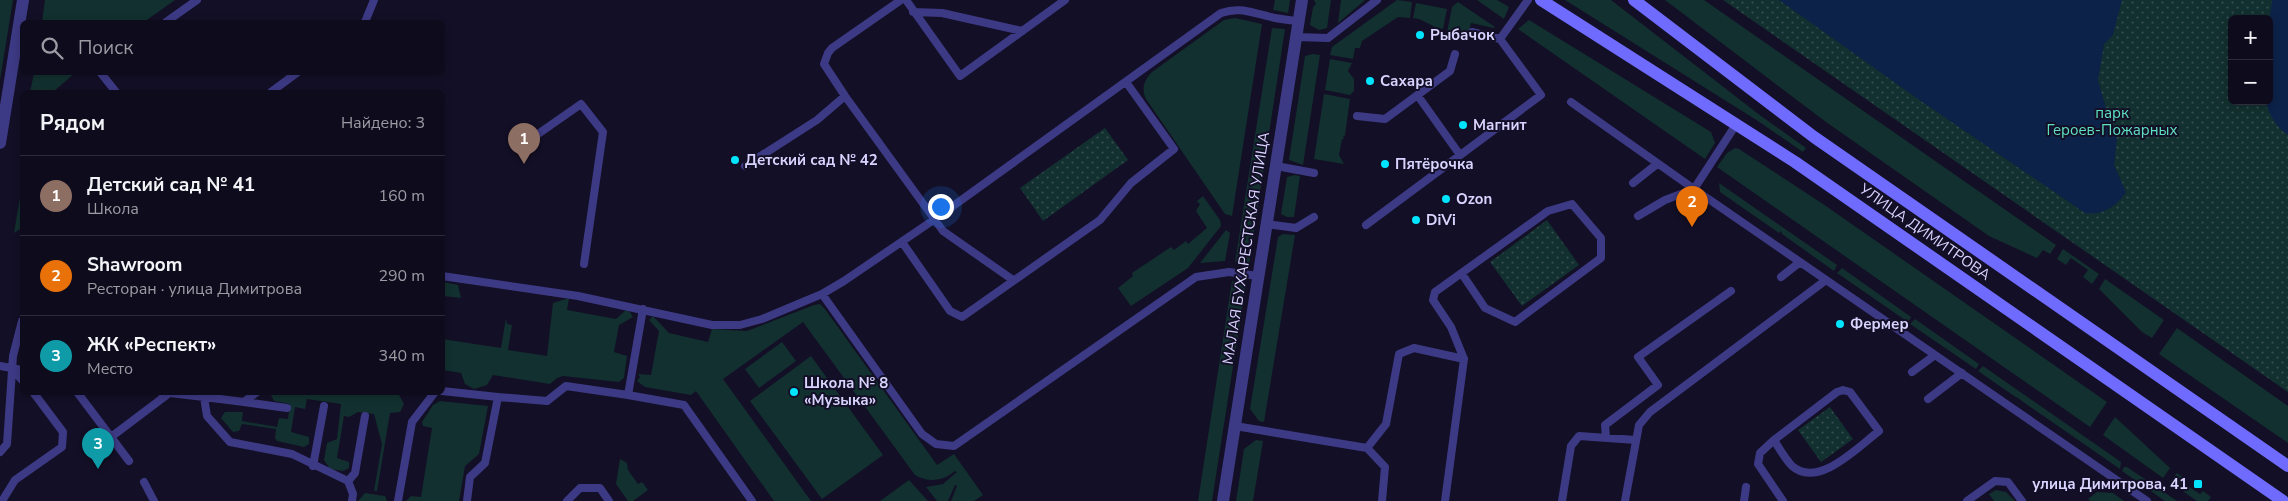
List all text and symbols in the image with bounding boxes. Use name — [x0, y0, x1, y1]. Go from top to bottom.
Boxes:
map controls — [2228, 15, 2273, 105]
button: + — [2228, 15, 2273, 60]
search box — [20, 20, 445, 75]
place label: Рыбачок — [1430, 25, 1495, 45]
marker: Рыбачок — [1414, 29, 1426, 41]
icon: search — [38, 34, 66, 62]
text: Поиск — [78, 35, 133, 61]
button: − — [2228, 60, 2273, 105]
place label: Сахара — [1380, 71, 1433, 91]
marker: Сахара — [1364, 75, 1376, 87]
park label: парк Героев-Пожарных — [2047, 103, 2177, 140]
text: Рядом — [40, 109, 105, 137]
text: Найдено: 3 — [341, 112, 425, 134]
place label: Магнит — [1473, 115, 1527, 135]
marker: Магнит — [1457, 119, 1469, 131]
pin: 1 — [508, 123, 540, 164]
street label: МАЛАЯ БУХАРЕСТСКАЯ УЛИЦА — [1218, 130, 1274, 366]
place label: Детский сад № 42 — [745, 150, 878, 170]
marker: Детский сад № 42 — [729, 154, 741, 166]
place label: Пятёрочка — [1395, 154, 1474, 174]
marker: Пятёрочка — [1379, 158, 1391, 170]
text: Детский сад № 41 — [87, 172, 255, 198]
street label: УЛИЦА ДИМИТРОВА — [1855, 178, 1995, 285]
text: 1 — [51, 185, 61, 207]
text: 160 m — [378, 185, 425, 207]
pin: 2 — [1676, 186, 1708, 227]
place label: Ozon — [1456, 189, 1492, 209]
marker: Ozon — [1440, 193, 1452, 205]
your location — [928, 194, 954, 220]
text: Школа — [87, 198, 139, 220]
place label: DiVi — [1426, 210, 1456, 230]
marker: DiVi — [1410, 214, 1422, 226]
text: Shawroom — [87, 252, 182, 278]
text: 2 — [51, 265, 61, 287]
text: 290 m — [378, 265, 425, 287]
text: Ресторан · улица Димитрова — [87, 278, 302, 300]
place label: Фермер — [1850, 314, 1909, 334]
marker: Фермер — [1834, 318, 1846, 330]
text: ЖК «Респект» — [87, 332, 217, 358]
text: 3 — [51, 345, 61, 367]
text: 340 m — [378, 345, 425, 367]
text: Место — [87, 358, 133, 380]
place label: Школа № 8 «Музыка» — [804, 373, 888, 410]
marker: Школа № 8 «Музыка» — [788, 386, 800, 398]
pin: 3 — [82, 428, 114, 469]
place label: улица Димитрова, 41 — [2032, 474, 2188, 494]
marker: улица Димитрова, 41 — [2192, 478, 2204, 490]

